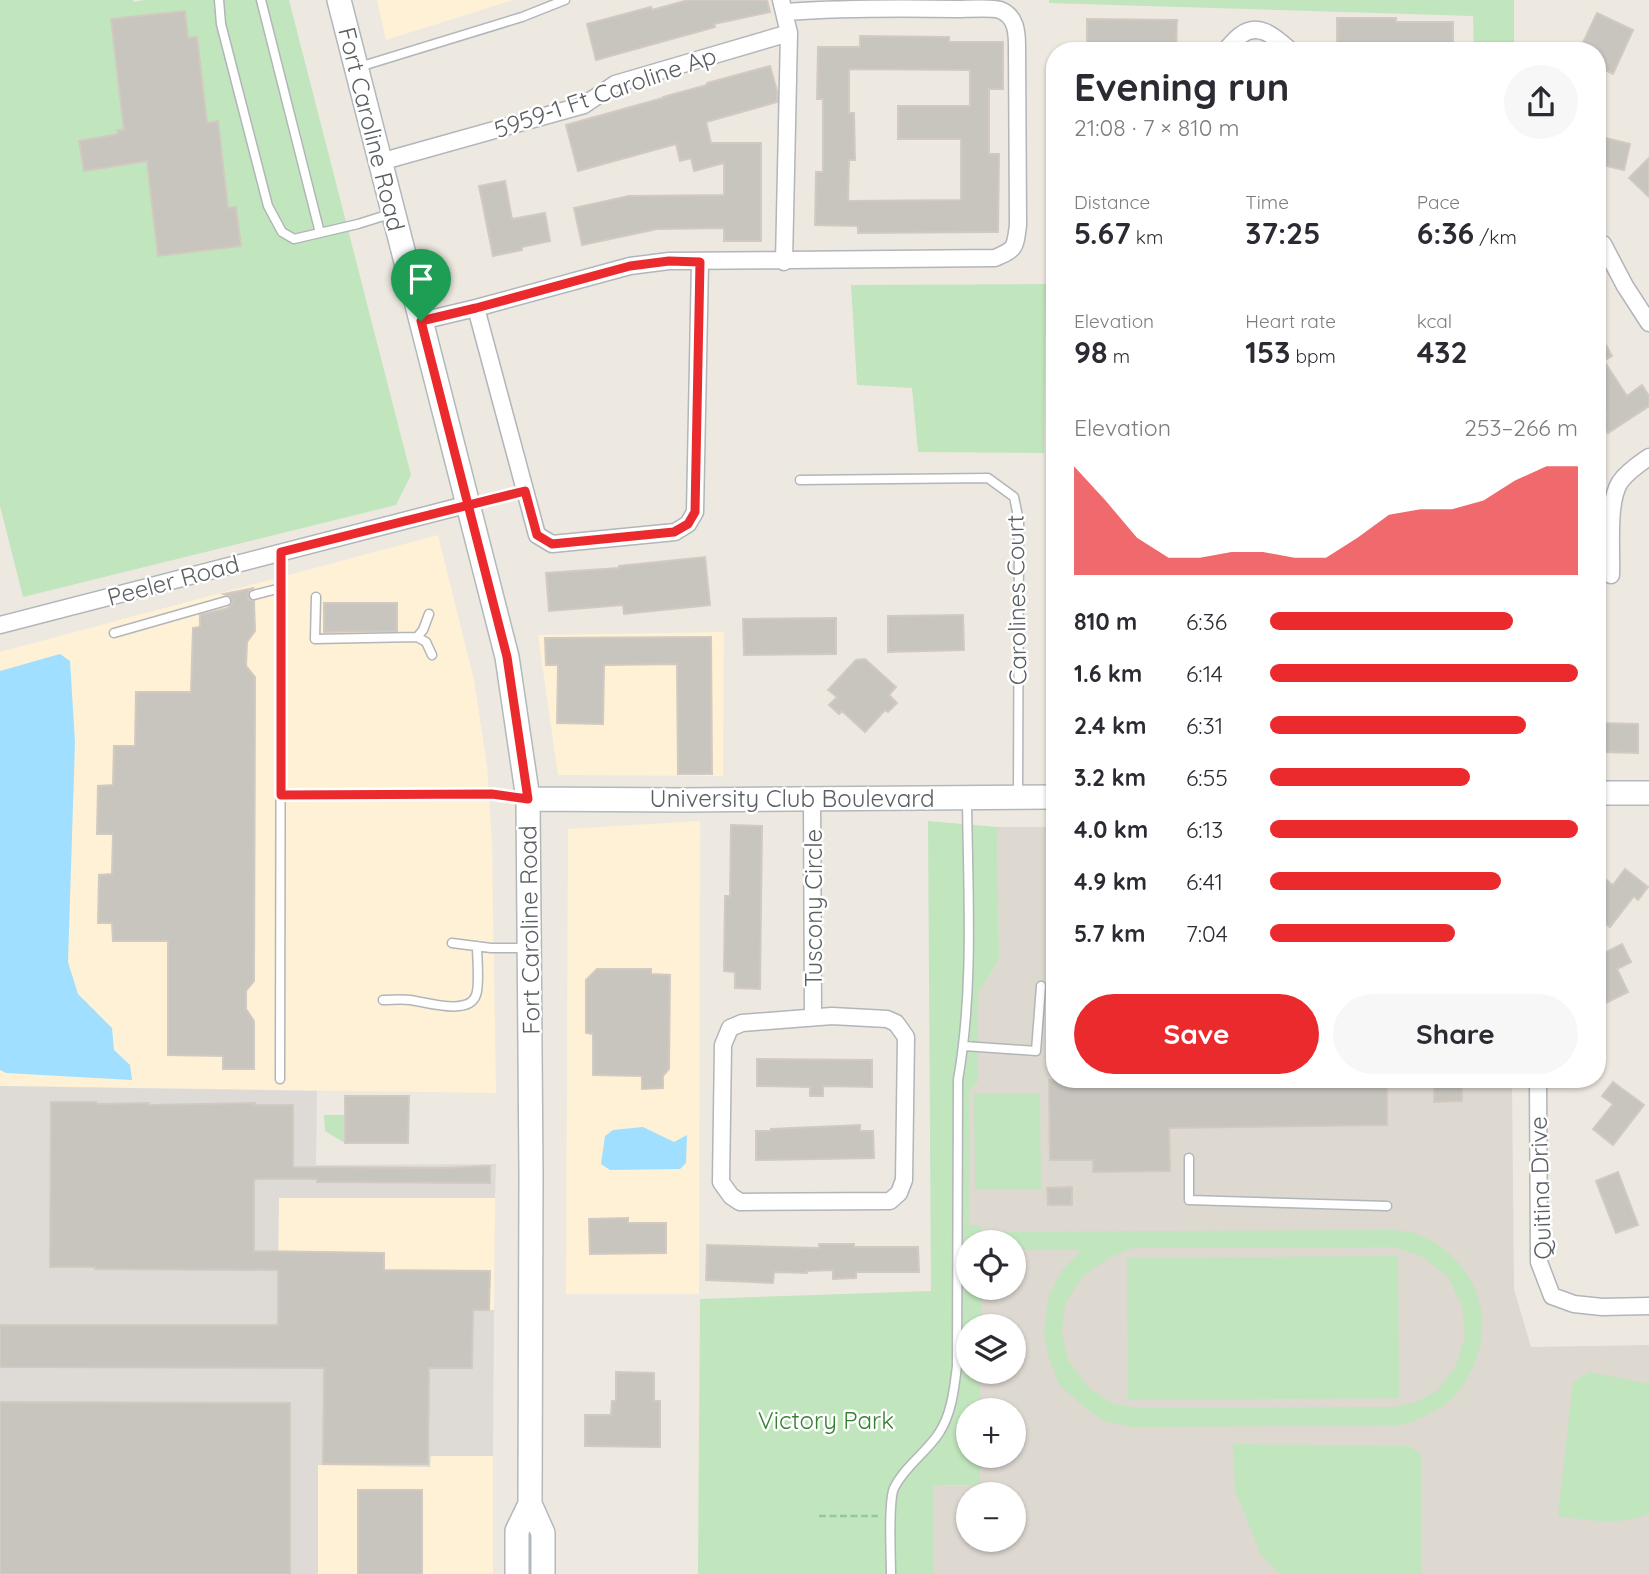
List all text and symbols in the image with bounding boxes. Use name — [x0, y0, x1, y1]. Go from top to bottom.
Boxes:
street label: Fort Caroline Road — [332, 24, 412, 234]
street label: 5959-1 Ft Caroline Ap — [490, 40, 720, 144]
text: Evening run — [1074, 63, 1289, 111]
button: share — [1504, 65, 1578, 139]
text: 21:08 · 7 × 810 m — [1074, 113, 1240, 142]
text: Distance — [1074, 190, 1150, 214]
text: Time — [1245, 190, 1289, 214]
text: Pace — [1417, 190, 1460, 214]
text: 5.67 — [1074, 214, 1131, 252]
text: 37:25 — [1245, 214, 1320, 252]
text: 6:36 — [1417, 214, 1474, 252]
text: km — [1131, 225, 1163, 249]
text: /km — [1474, 225, 1517, 249]
pin — [391, 249, 451, 321]
icon: arrive — [402, 260, 440, 298]
text: Elevation — [1074, 309, 1154, 333]
text: Heart rate — [1245, 309, 1336, 333]
text: kcal — [1417, 309, 1452, 333]
text: 98 — [1074, 333, 1107, 371]
text: 153 — [1245, 333, 1290, 371]
text: 432 — [1417, 333, 1467, 371]
text: m — [1107, 344, 1130, 368]
text: bpm — [1290, 344, 1336, 368]
text: Elevation — [1074, 413, 1171, 442]
text: 253–266 m — [1464, 413, 1578, 442]
street label: Carolines Court — [1000, 514, 1032, 686]
street label: Peeler Road — [104, 548, 242, 612]
text: 810 m — [1074, 607, 1137, 636]
text: 6:36 — [1186, 607, 1227, 636]
text: 1.6 km — [1074, 659, 1142, 688]
text: 6:14 — [1186, 659, 1223, 688]
text: 2.4 km — [1074, 711, 1146, 740]
text: 6:31 — [1186, 711, 1223, 740]
text: 3.2 km — [1074, 763, 1146, 792]
text: 6:55 — [1186, 763, 1228, 792]
street label: University Club Boulevard — [650, 783, 934, 813]
text: 4.0 km — [1074, 815, 1148, 844]
text: 6:13 — [1186, 815, 1223, 844]
street label: Fort Caroline Road — [512, 825, 546, 1035]
street label: Tuscony Circle — [798, 829, 828, 987]
text: 4.9 km — [1074, 867, 1147, 896]
text: 6:41 — [1186, 867, 1223, 896]
text: 5.7 km — [1074, 919, 1145, 948]
text: 7:04 — [1186, 919, 1228, 948]
button: Save — [1074, 994, 1319, 1074]
button: Share — [1333, 994, 1578, 1074]
street label: Quitina Drive — [1523, 1116, 1557, 1260]
map controls — [956, 1230, 1026, 1552]
button: locate — [956, 1230, 1026, 1300]
button: layers — [956, 1314, 1026, 1384]
button: + — [956, 1398, 1026, 1468]
park label: Victory Park — [758, 1405, 894, 1435]
button: − — [956, 1482, 1026, 1552]

